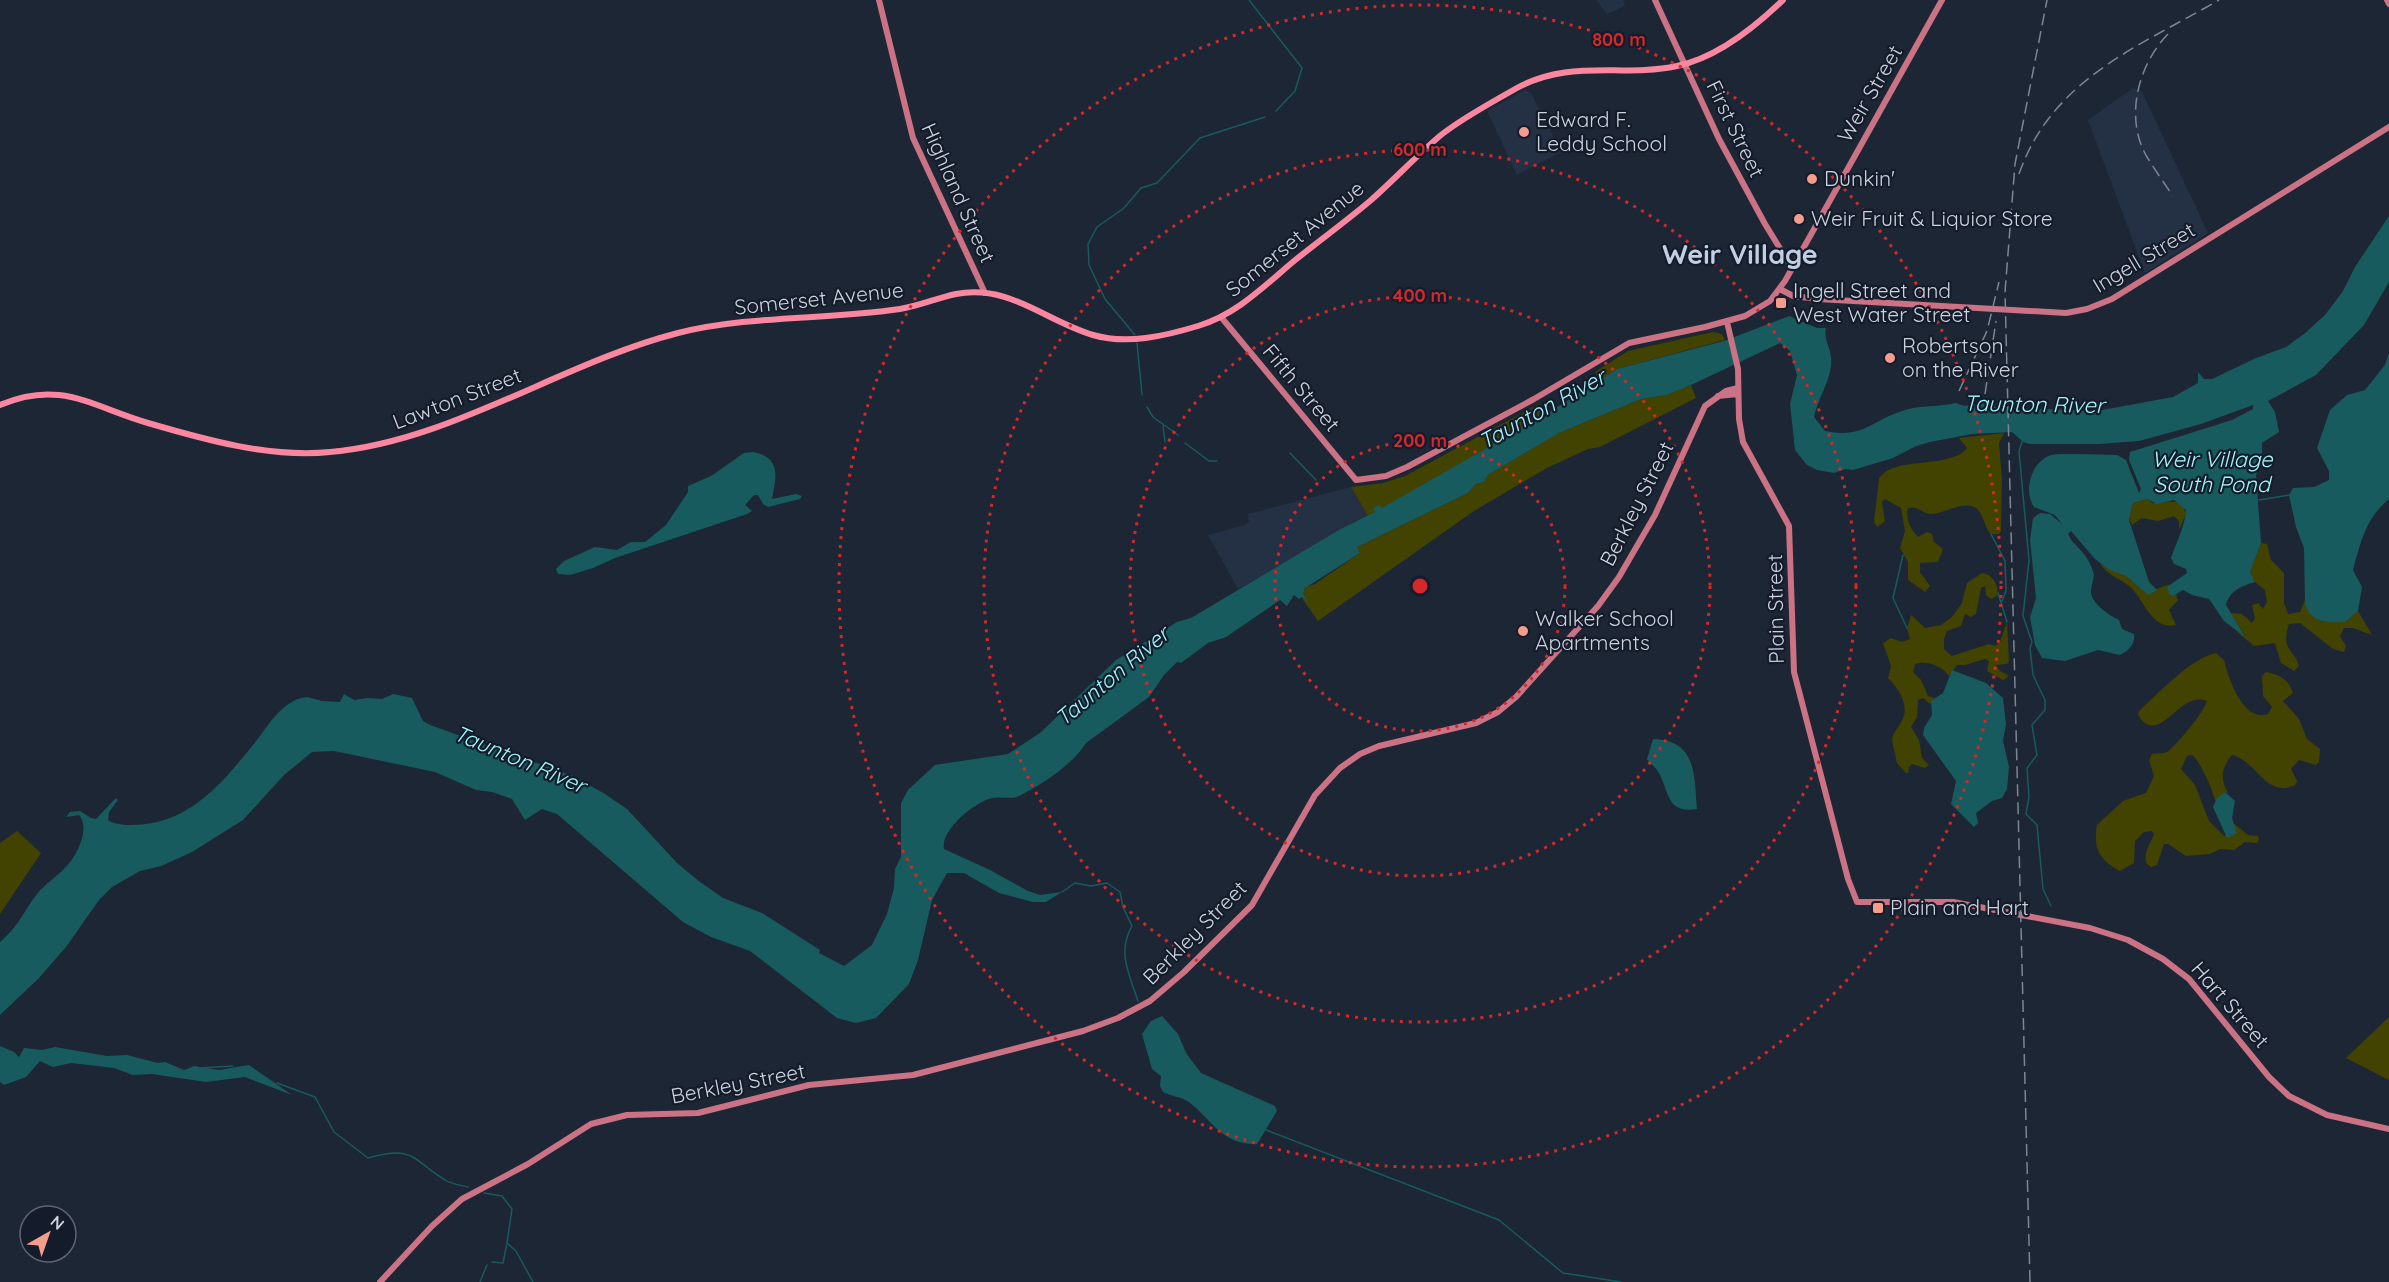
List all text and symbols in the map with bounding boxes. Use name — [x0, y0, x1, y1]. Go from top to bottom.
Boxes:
text: 800 m — [1592, 28, 1646, 51]
street label: Weir Street — [1831, 40, 1907, 147]
street label: First Street — [1701, 76, 1771, 181]
place label: Edward F. Leddy School — [1536, 106, 1667, 156]
street label: Highland Street — [916, 119, 1001, 266]
marker: Edward F. Leddy School — [1517, 125, 1531, 139]
text: 600 m — [1393, 138, 1447, 161]
place label: Dunkin' — [1824, 165, 1895, 191]
marker: Dunkin' — [1805, 172, 1819, 186]
street label: Somerset Avenue — [1220, 175, 1369, 302]
place label: Weir Fruit & Liquior Store — [1811, 205, 2053, 231]
marker: Weir Fruit & Liquior Store — [1792, 212, 1806, 226]
street label: Ingell Street — [2088, 216, 2199, 298]
district label: Weir Village — [1662, 237, 1818, 271]
street label: Somerset Avenue — [733, 276, 905, 320]
place label: Ingell Street and West Water Street — [1793, 277, 1970, 327]
text: 400 m — [1393, 284, 1447, 307]
marker: Ingell Street and West Water Street — [1774, 296, 1788, 310]
place label: Robertson on the River — [1902, 332, 2019, 382]
street label: Fifth Street — [1258, 338, 1346, 436]
marker: Robertson on the River — [1883, 351, 1897, 365]
water label: Taunton River — [1474, 361, 1613, 455]
street label: Lawton Street — [389, 362, 525, 434]
water label: Taunton River — [1963, 389, 2107, 419]
text: 200 m — [1393, 429, 1447, 452]
street label: Berkley Street — [1594, 437, 1679, 570]
water label: Weir Village South Pond — [2151, 445, 2274, 498]
street label: Plain Street — [1761, 554, 1789, 664]
centre of rings — [1410, 576, 1430, 596]
place label: Walker School Apartments — [1535, 605, 1674, 655]
water label: Taunton River — [1049, 618, 1177, 732]
marker: Walker School Apartments — [1516, 624, 1530, 638]
water label: Taunton River — [450, 719, 593, 800]
street label: Berkley Street — [1137, 875, 1252, 990]
place label: Plain and Hart — [1890, 894, 2029, 920]
marker: Plain and Hart — [1871, 901, 1885, 915]
street label: Hart Street — [2186, 956, 2275, 1053]
street label: Berkley Street — [668, 1057, 807, 1109]
north arrow — [18, 1204, 78, 1264]
text: N — [47, 1211, 69, 1234]

